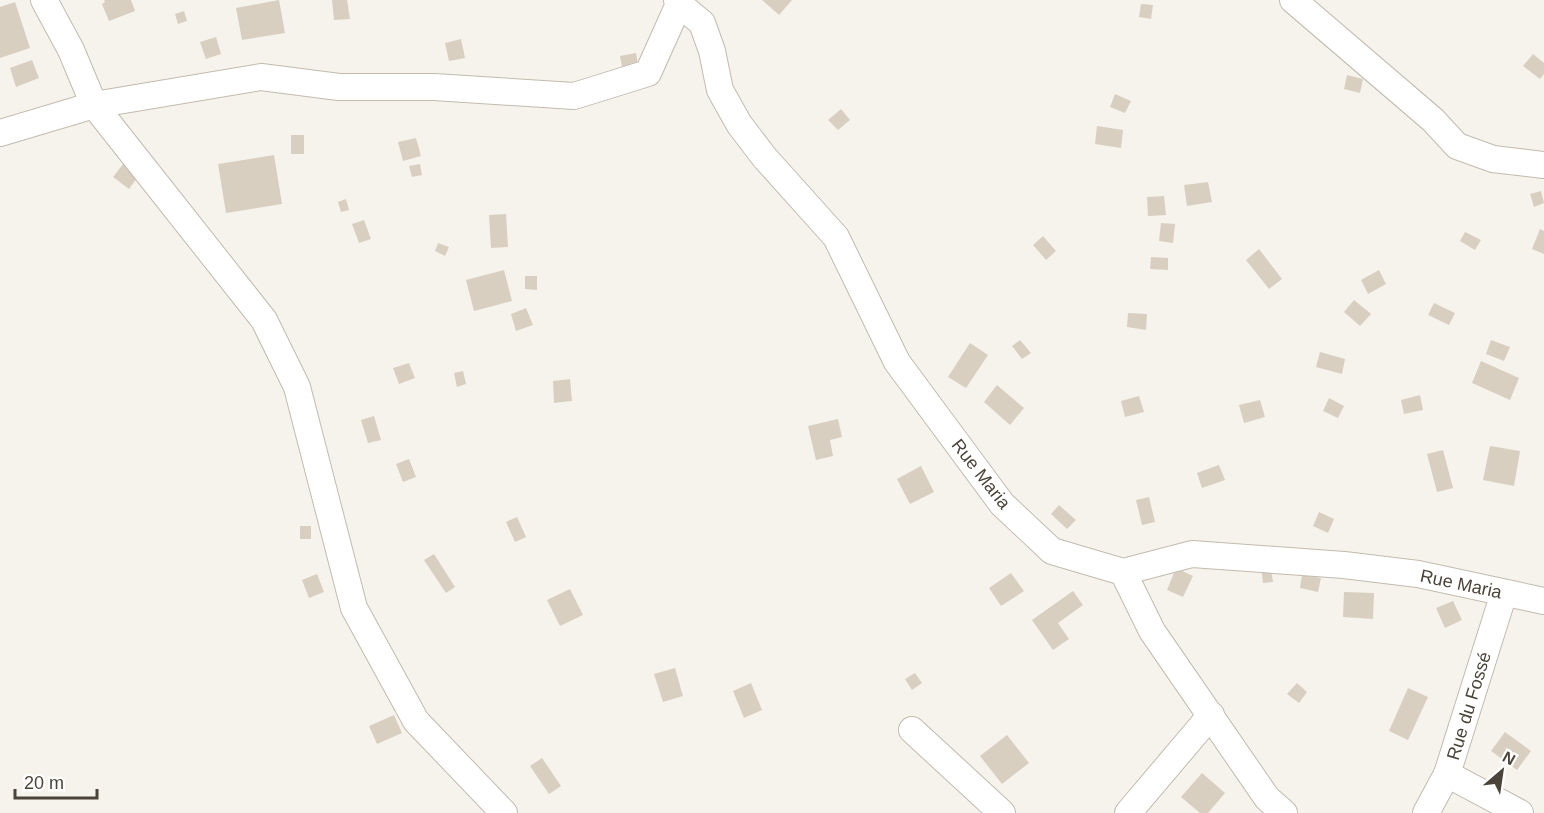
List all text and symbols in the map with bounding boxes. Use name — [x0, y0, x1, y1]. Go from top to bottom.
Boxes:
street label: Rue Maria — [948, 435, 1015, 514]
street label: Rue Maria — [1418, 566, 1505, 603]
street label: Rue du Fossé — [1443, 649, 1495, 763]
north arrow — [1472, 741, 1532, 801]
text: N — [1500, 748, 1518, 769]
scale bar — [15, 762, 98, 800]
text: 20 m — [24, 773, 64, 793]

